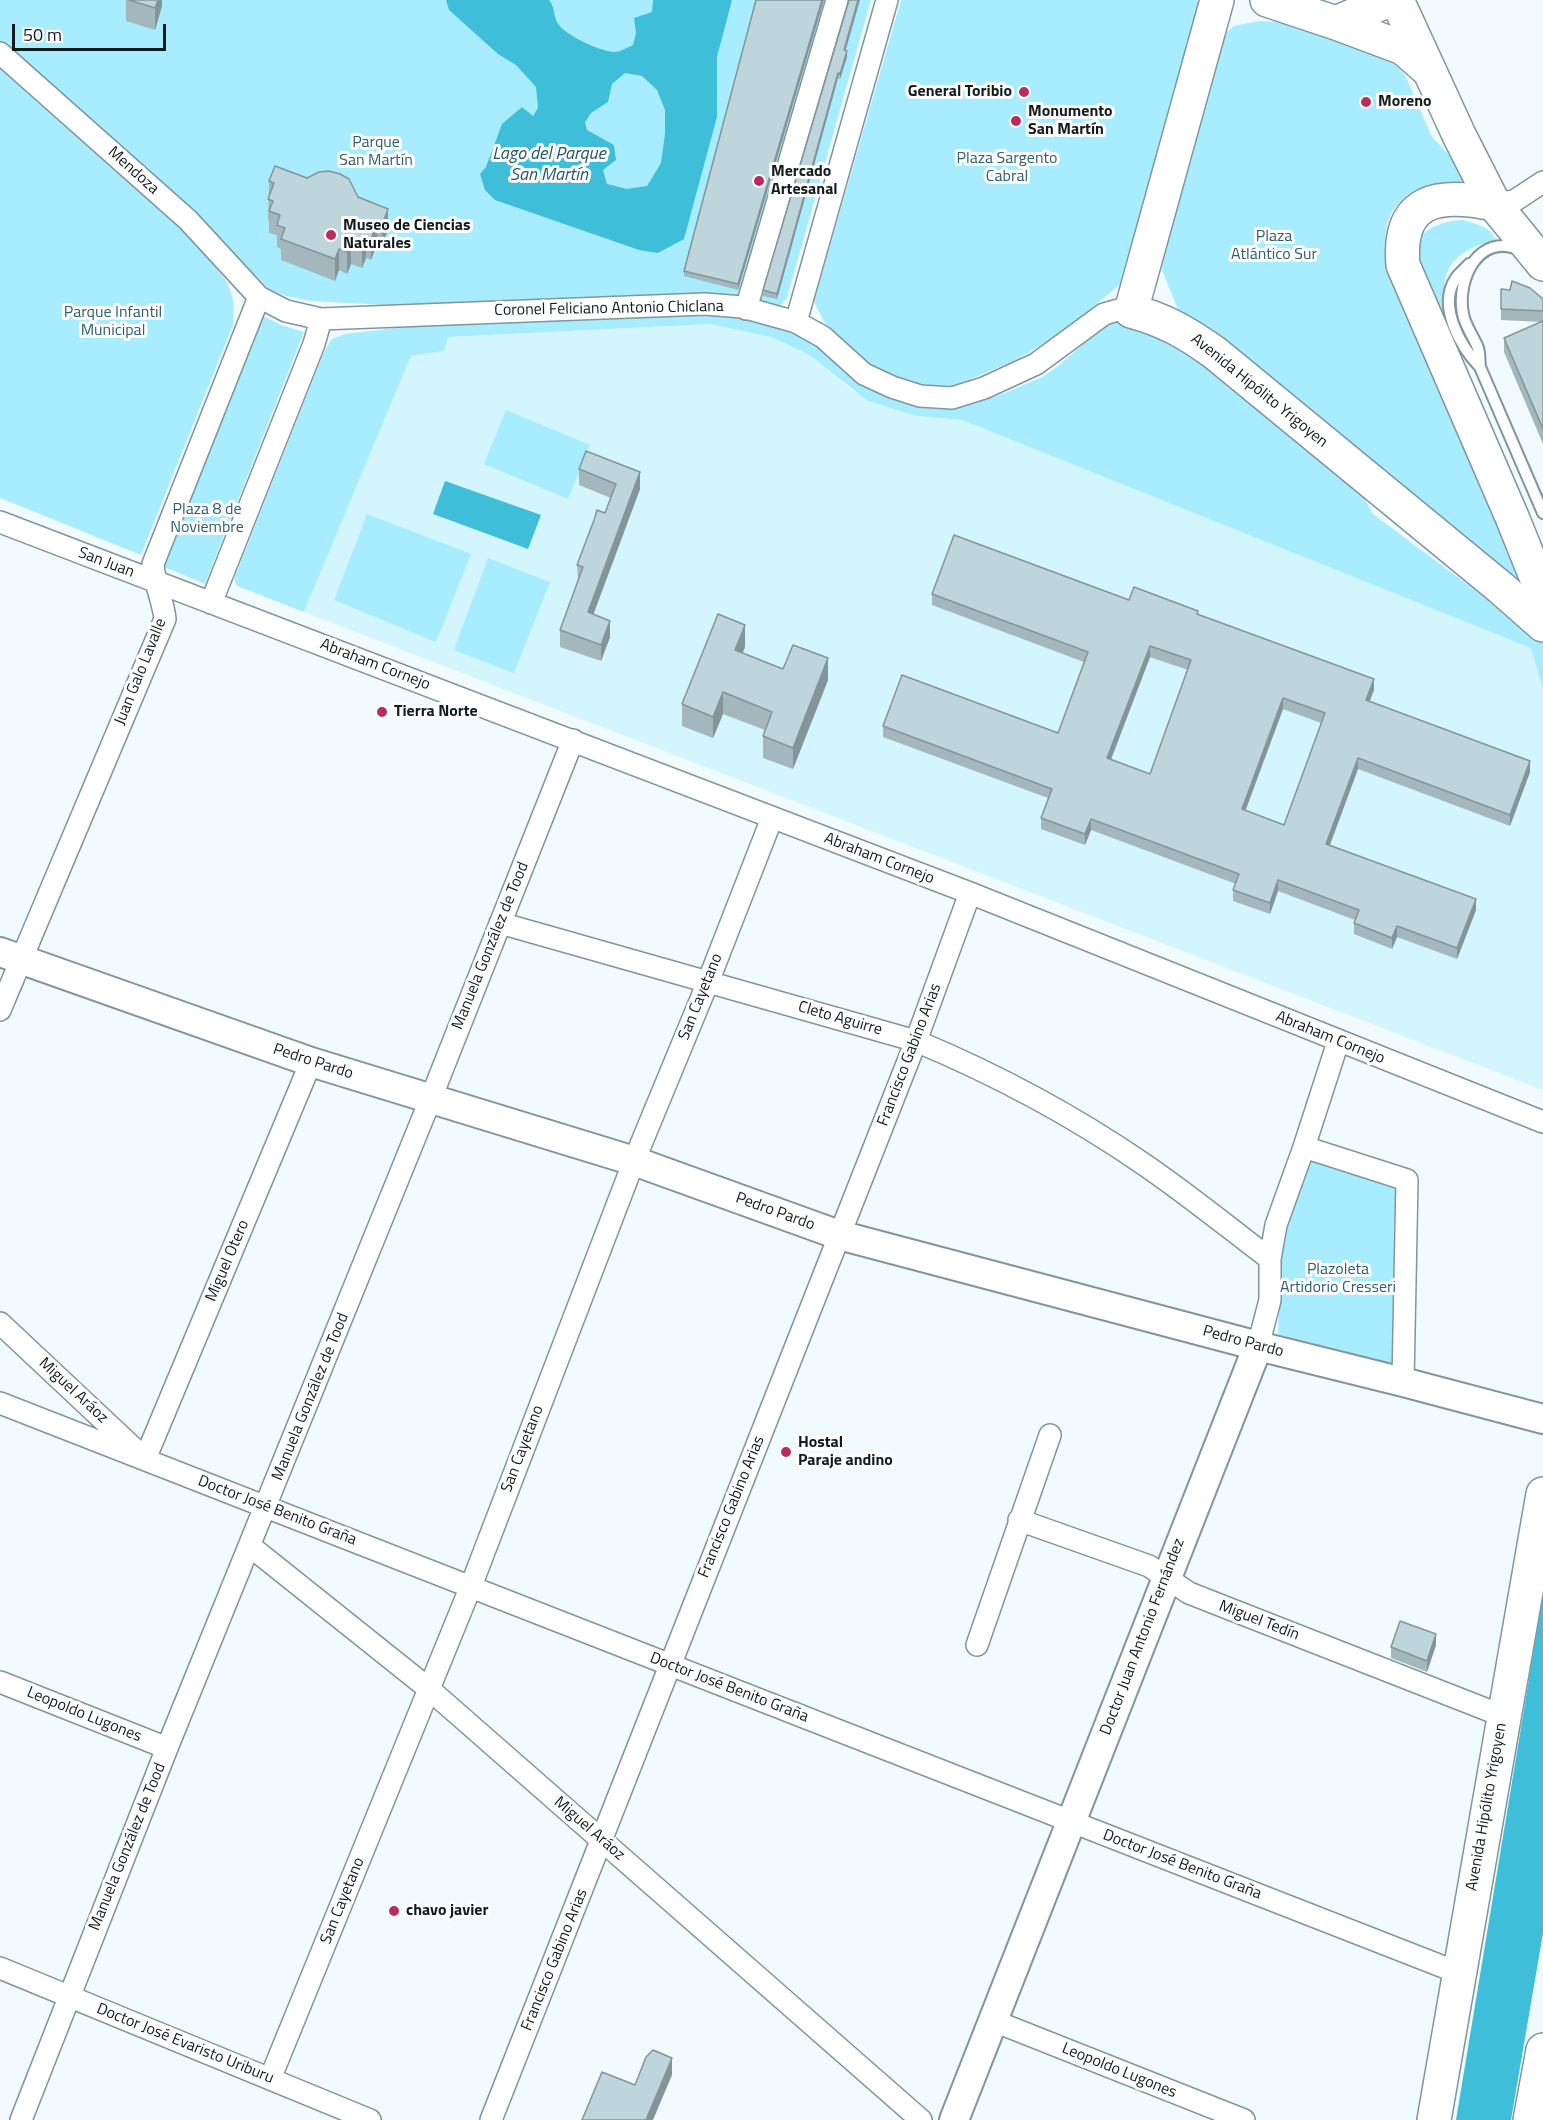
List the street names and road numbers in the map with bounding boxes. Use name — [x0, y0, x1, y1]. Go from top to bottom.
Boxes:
street label: Mendoza — [103, 143, 163, 199]
street label: Coronel Feliciano Antonio Chiclana — [494, 297, 724, 321]
street label: Avenida Hipólito Yrigoyen — [1187, 330, 1331, 452]
street label: San Juan — [75, 544, 137, 582]
street label: Juan Galo Lavalle — [111, 616, 171, 728]
street label: Abraham Cornejo — [317, 635, 433, 695]
street label: Abraham Cornejo — [821, 829, 937, 889]
street label: Manuela González de Tood — [449, 859, 533, 1033]
street label: San Cayetano — [675, 951, 727, 1043]
street label: Francisco Gabino Arias — [874, 981, 946, 1129]
street label: Cleto Aguirre — [796, 998, 884, 1040]
street label: Abraham Cornejo — [1273, 1007, 1387, 1069]
street label: Pedro Pardo — [271, 1040, 355, 1084]
street label: Pedro Pardo — [733, 1189, 817, 1235]
street label: Miguel Otero — [202, 1217, 254, 1305]
street label: Manuela González de Tood — [269, 1310, 353, 1484]
street label: Pedro Pardo — [1200, 1322, 1286, 1362]
street label: Miguel Aráoz — [34, 1354, 112, 1428]
street label: San Cayetano — [498, 1403, 548, 1495]
street label: Francisco Gabino Arias — [695, 1433, 769, 1581]
street label: Doctor José Benito Graña — [195, 1472, 359, 1550]
street label: Doctor Juan Antonio Fernández — [1097, 1536, 1189, 1738]
street label: Miguel Tedín — [1216, 1597, 1302, 1645]
street label: Doctor José Benito Graña — [647, 1649, 811, 1727]
street label: Leopoldo Lugones — [24, 1683, 144, 1747]
street label: Avenida Hipólito Yrigoyen — [1463, 1721, 1511, 1893]
street label: Manuela González de Tood — [86, 1760, 170, 1934]
street label: Miguel Aráoz — [550, 1793, 628, 1865]
street label: Doctor José Benito Graña — [1100, 1826, 1264, 1904]
street label: San Cayetano — [317, 1855, 369, 1947]
street label: Francisco Gabino Arias — [518, 1886, 592, 2034]
street label: Doctor José Evaristo Uriburu — [94, 2000, 276, 2088]
street label: Leopoldo Lugones — [1059, 2039, 1179, 2103]

